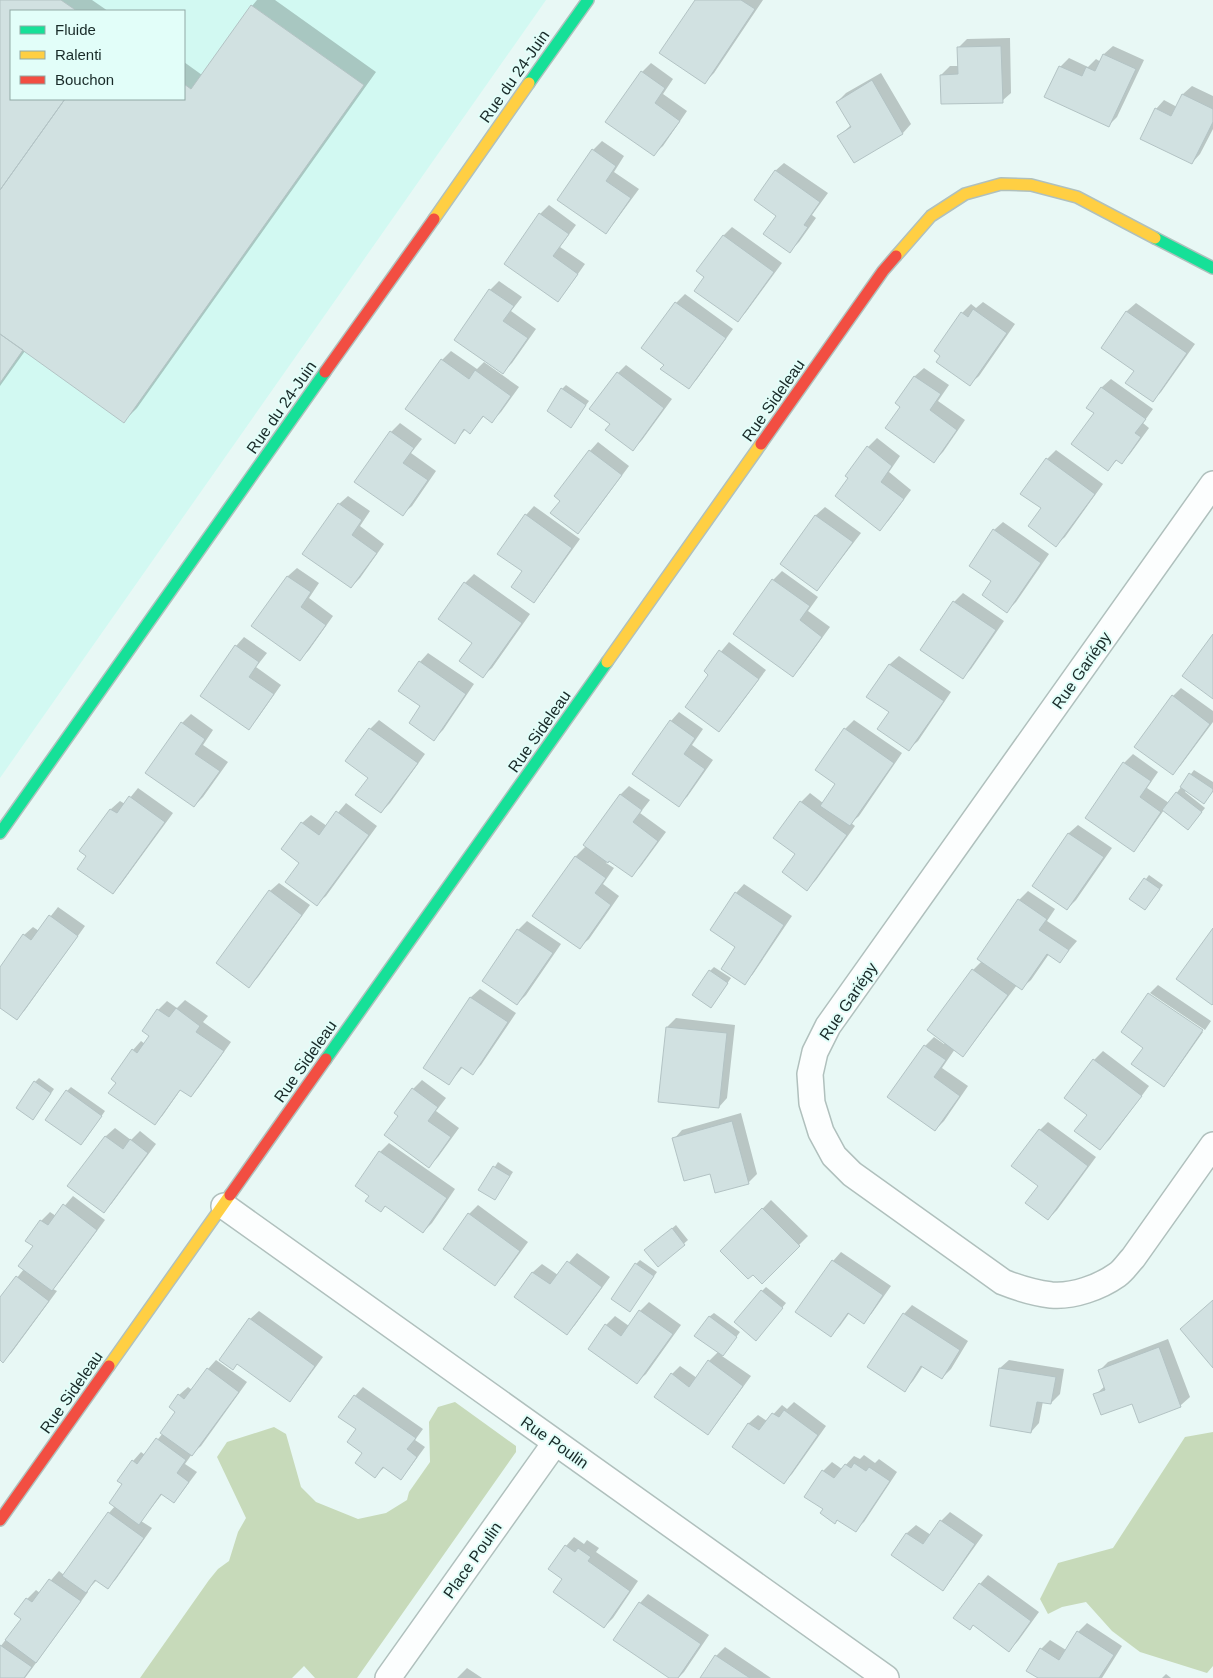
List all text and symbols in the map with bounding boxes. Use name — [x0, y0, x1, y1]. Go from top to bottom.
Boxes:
legend — [10, 10, 185, 100]
text: Fluide — [55, 21, 96, 38]
street label: Rue du 24-Juin — [476, 27, 552, 126]
text: Ralenti — [55, 46, 102, 63]
text: Bouchon — [55, 71, 114, 88]
street label: Rue Sideleau — [739, 356, 808, 445]
street label: Rue du 24-Juin — [243, 358, 319, 457]
street label: Rue Gariépy — [1049, 629, 1114, 712]
street label: Rue Sideleau — [505, 687, 574, 776]
street label: Rue Gariépy — [816, 959, 881, 1043]
street label: Rue Sideleau — [271, 1017, 340, 1106]
street label: Rue Sideleau — [37, 1348, 106, 1437]
street label: Rue Poulin — [518, 1413, 592, 1472]
street label: Place Poulin — [440, 1519, 505, 1602]

